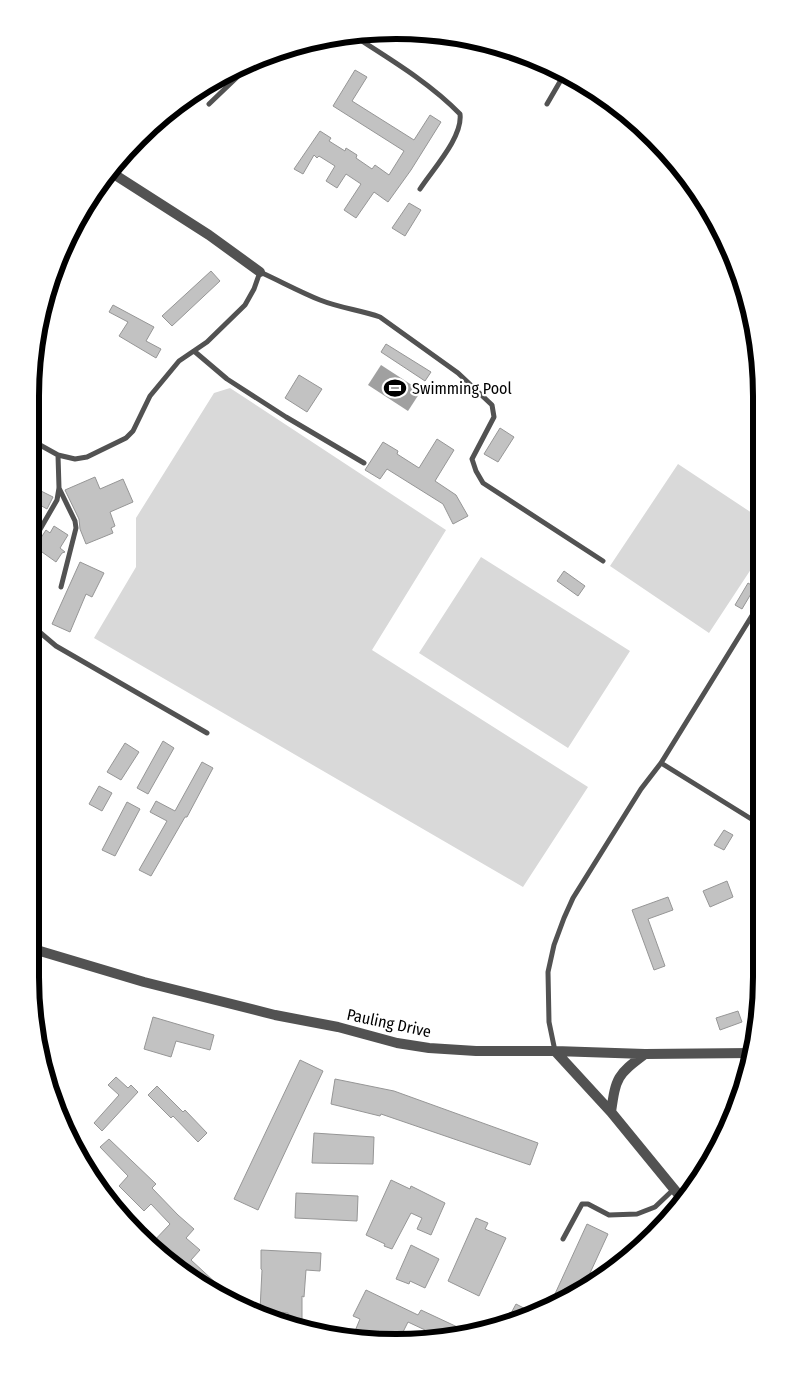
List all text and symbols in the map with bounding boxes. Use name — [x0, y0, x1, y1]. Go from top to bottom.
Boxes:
sports icon: Swimming Pool — [382, 375, 408, 401]
place label: Swimming Pool — [412, 379, 512, 398]
street label: Pauling Drive — [345, 1005, 433, 1041]

